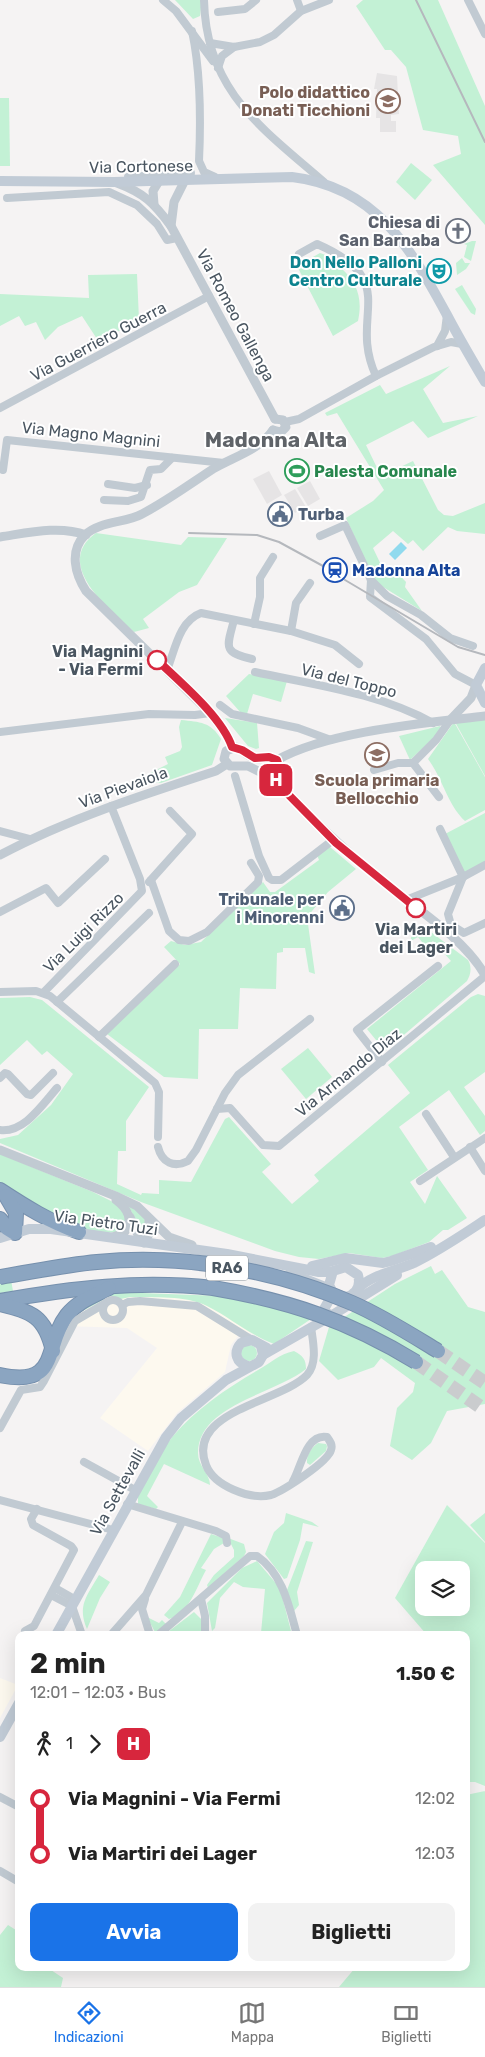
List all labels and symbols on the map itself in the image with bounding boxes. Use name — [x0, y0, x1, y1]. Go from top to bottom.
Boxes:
place label: Polo didattico Donati Ticchioni — [241, 83, 370, 120]
school or university icon: Polo didattico Donati Ticchioni — [375, 88, 401, 114]
street label: Via Cortonese — [89, 156, 193, 177]
place label: Chiesa di San Barnaba — [339, 213, 440, 250]
church icon: Chiesa di San Barnaba — [445, 218, 471, 244]
street label: Via Romeo Gallenga — [193, 246, 279, 385]
place label: Don Nello Palloni Centro Culturale — [289, 253, 422, 290]
theatre icon: Don Nello Palloni Centro Culturale — [426, 258, 452, 284]
street label: Via Guerriero Guerra — [27, 298, 169, 385]
street label: Via Magno Magnini — [21, 418, 161, 451]
district label: Madonna Alta — [205, 427, 347, 452]
sports icon: Palesta Comunale — [284, 458, 310, 484]
place label: Palesta Comunale — [314, 462, 457, 481]
public building icon: Turba — [267, 501, 293, 527]
place label: Turba — [298, 505, 344, 524]
station icon: Madonna Alta — [322, 557, 348, 583]
place label: Madonna Alta — [352, 561, 461, 580]
place label: Via Magnini - Via Fermi — [52, 642, 143, 679]
marker: Via Magnini - Via Fermi — [147, 650, 167, 670]
street label: Via del Toppo — [299, 659, 399, 702]
school or university icon: Scuola primaria Bellocchio — [364, 742, 390, 768]
street label: Via Pievaiola — [76, 763, 170, 812]
line badge: H — [260, 764, 292, 796]
place label: Scuola primaria Bellocchio — [315, 771, 439, 808]
street label: Via Luigi Rizzo — [39, 888, 128, 977]
place label: Tribunale per i Minorenni — [218, 890, 325, 927]
public building icon: Tribunale per i Minorenni — [329, 895, 355, 921]
marker: Via Martiri dei Lager — [406, 898, 426, 918]
place label: Via Martiri dei Lager — [375, 920, 457, 957]
street label: Via Armando Diaz — [292, 1024, 405, 1121]
street label: Via Pietro Tuzi — [53, 1206, 159, 1239]
road number: RA6 — [206, 1256, 248, 1280]
street label: Via Settevalli — [86, 1446, 149, 1539]

